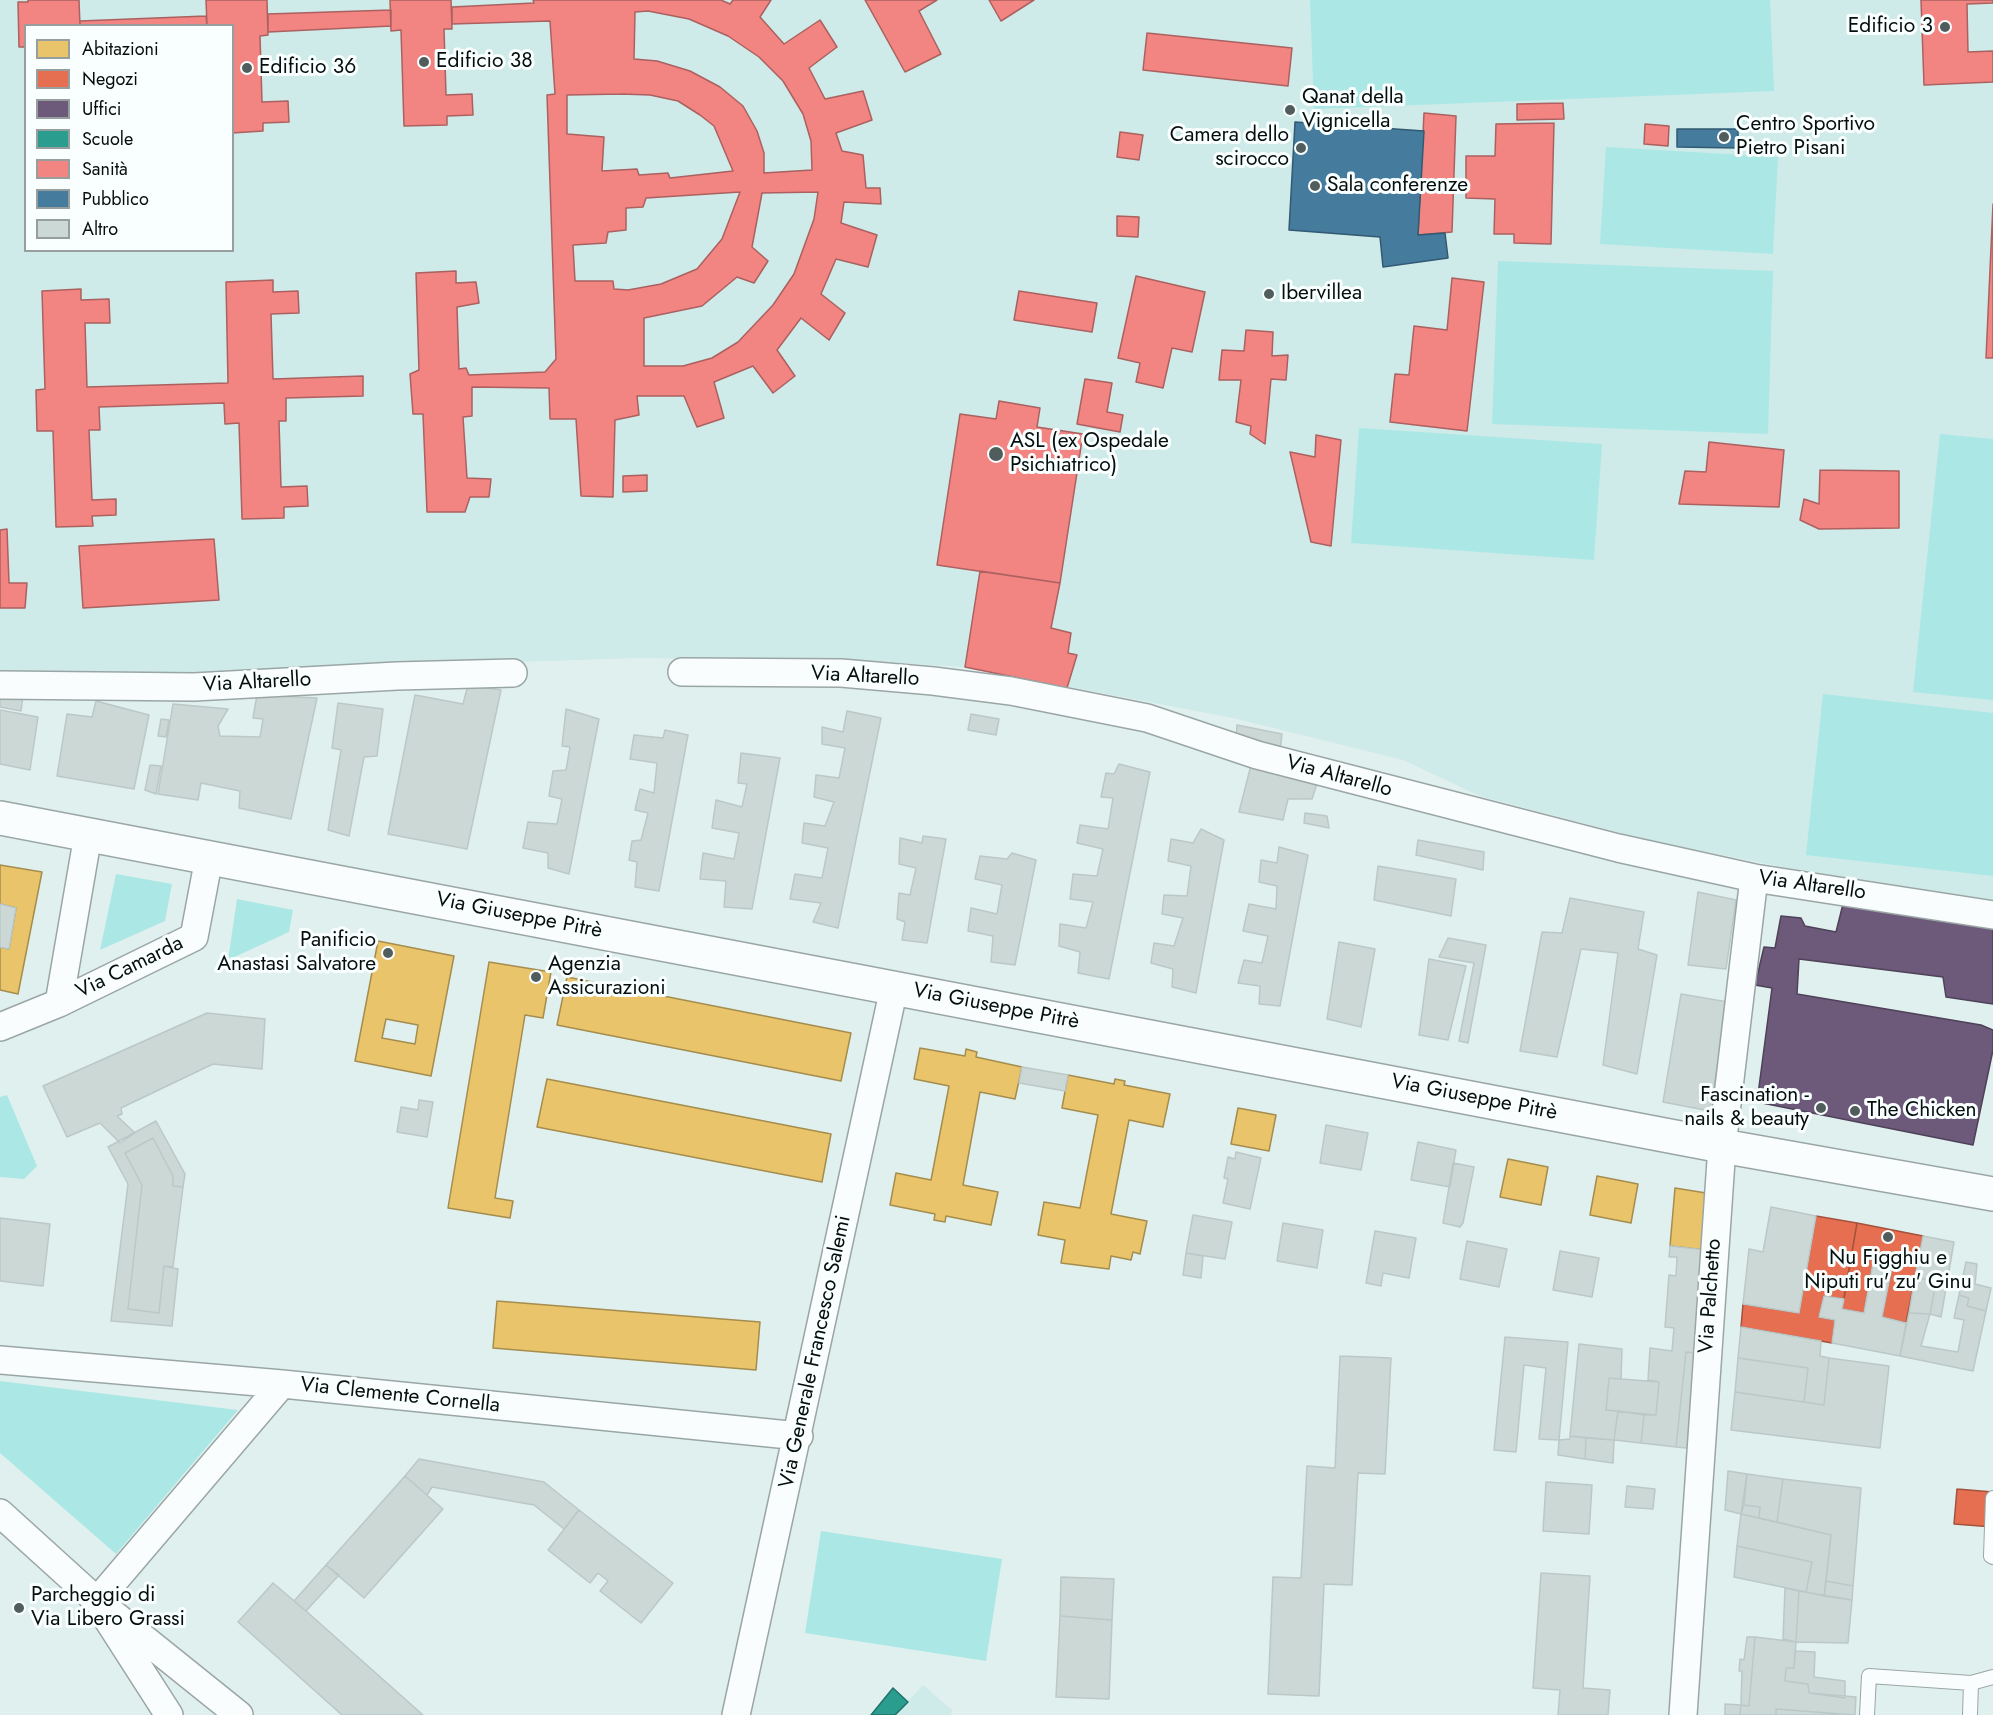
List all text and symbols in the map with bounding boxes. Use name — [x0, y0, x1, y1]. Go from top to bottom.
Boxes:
place label: Edificio 3 — [1848, 14, 1933, 40]
marker: Edificio 3 — [1938, 20, 1952, 34]
legend — [24, 24, 234, 252]
text: Abitazioni — [82, 36, 159, 62]
place label: Edificio 38 — [436, 49, 533, 75]
place label: Edificio 36 — [259, 55, 356, 81]
marker: Edificio 38 — [417, 55, 431, 69]
marker: Edificio 36 — [240, 61, 254, 75]
text: Negozi — [82, 66, 138, 92]
place label: Qanat della Vignicella — [1302, 85, 1404, 135]
text: Uffici — [82, 96, 122, 122]
marker: Qanat della Vignicella — [1283, 103, 1297, 117]
place label: Centro Sportivo Pietro Pisani — [1736, 112, 1875, 162]
place label: Camera dello scirocco — [1170, 123, 1289, 173]
text: Scuole — [82, 126, 133, 152]
marker: Centro Sportivo Pietro Pisani — [1717, 130, 1731, 144]
marker: Camera dello scirocco — [1294, 141, 1308, 155]
text: Sanità — [82, 156, 128, 182]
place label: Sala conferenze — [1327, 173, 1468, 199]
marker: Sala conferenze — [1308, 179, 1322, 193]
text: Pubblico — [82, 186, 149, 212]
text: Altro — [82, 216, 118, 242]
place label: Ibervillea — [1281, 281, 1362, 307]
marker: Ibervillea — [1262, 287, 1276, 301]
place label: ASL (ex Ospedale Psichiatrico) — [1010, 429, 1169, 479]
marker: ASL (ex Ospedale Psichiatrico) — [987, 445, 1005, 463]
street label: Via Altarello — [810, 662, 920, 692]
street label: Via Altarello — [202, 668, 312, 698]
street label: Via Altarello — [1283, 751, 1395, 803]
street label: Via Altarello — [1757, 866, 1867, 906]
street label: Via Giuseppe Pitrè — [434, 888, 604, 944]
place label: Panificio Anastasi Salvatore — [217, 928, 376, 978]
street label: Via Camarda — [72, 931, 188, 1005]
marker: Panificio Anastasi Salvatore — [381, 946, 395, 960]
place label: Agenzia Assicurazioni — [548, 952, 666, 1002]
marker: Agenzia Assicurazioni — [529, 970, 543, 984]
street label: Via Giuseppe Pitrè — [911, 979, 1081, 1035]
street label: Via Giuseppe Pitrè — [1389, 1070, 1559, 1126]
place label: Fascination - nails & beauty — [1684, 1083, 1809, 1133]
place label: The Chicken — [1867, 1098, 1977, 1124]
marker: Fascination - nails & beauty — [1814, 1101, 1828, 1115]
marker: The Chicken — [1848, 1104, 1862, 1118]
street label: Via Generale Francesco Salemi — [775, 1213, 857, 1491]
marker: Nu Figghiu e Niputi ru' zu' Ginu — [1881, 1230, 1895, 1244]
street label: Via Palchetto — [1694, 1238, 1728, 1354]
place label: Nu Figghiu e Niputi ru' zu' Ginu — [1804, 1246, 1972, 1296]
street label: Via Clemente Cornella — [299, 1373, 501, 1419]
place label: Parcheggio di Via Libero Grassi — [31, 1583, 185, 1633]
marker: Parcheggio di Via Libero Grassi — [12, 1601, 26, 1615]

